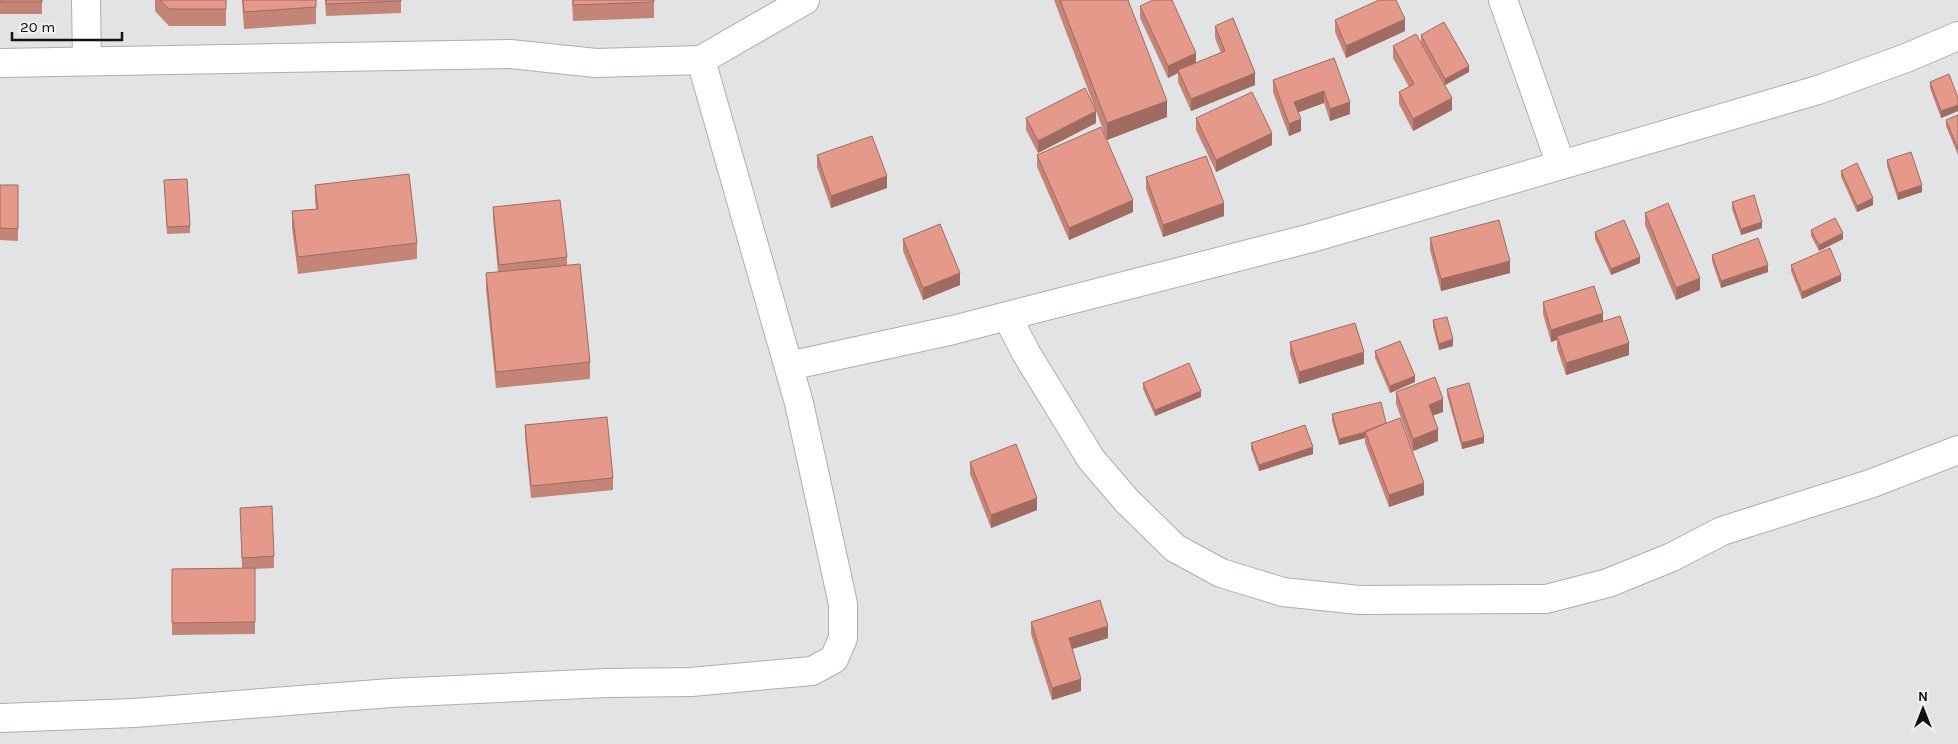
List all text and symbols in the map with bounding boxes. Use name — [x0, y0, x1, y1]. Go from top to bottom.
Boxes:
scale bar — [12, 10, 122, 42]
text: 20 m — [20, 18, 55, 36]
north arrow — [1898, 684, 1948, 734]
text: N — [1918, 688, 1928, 705]

